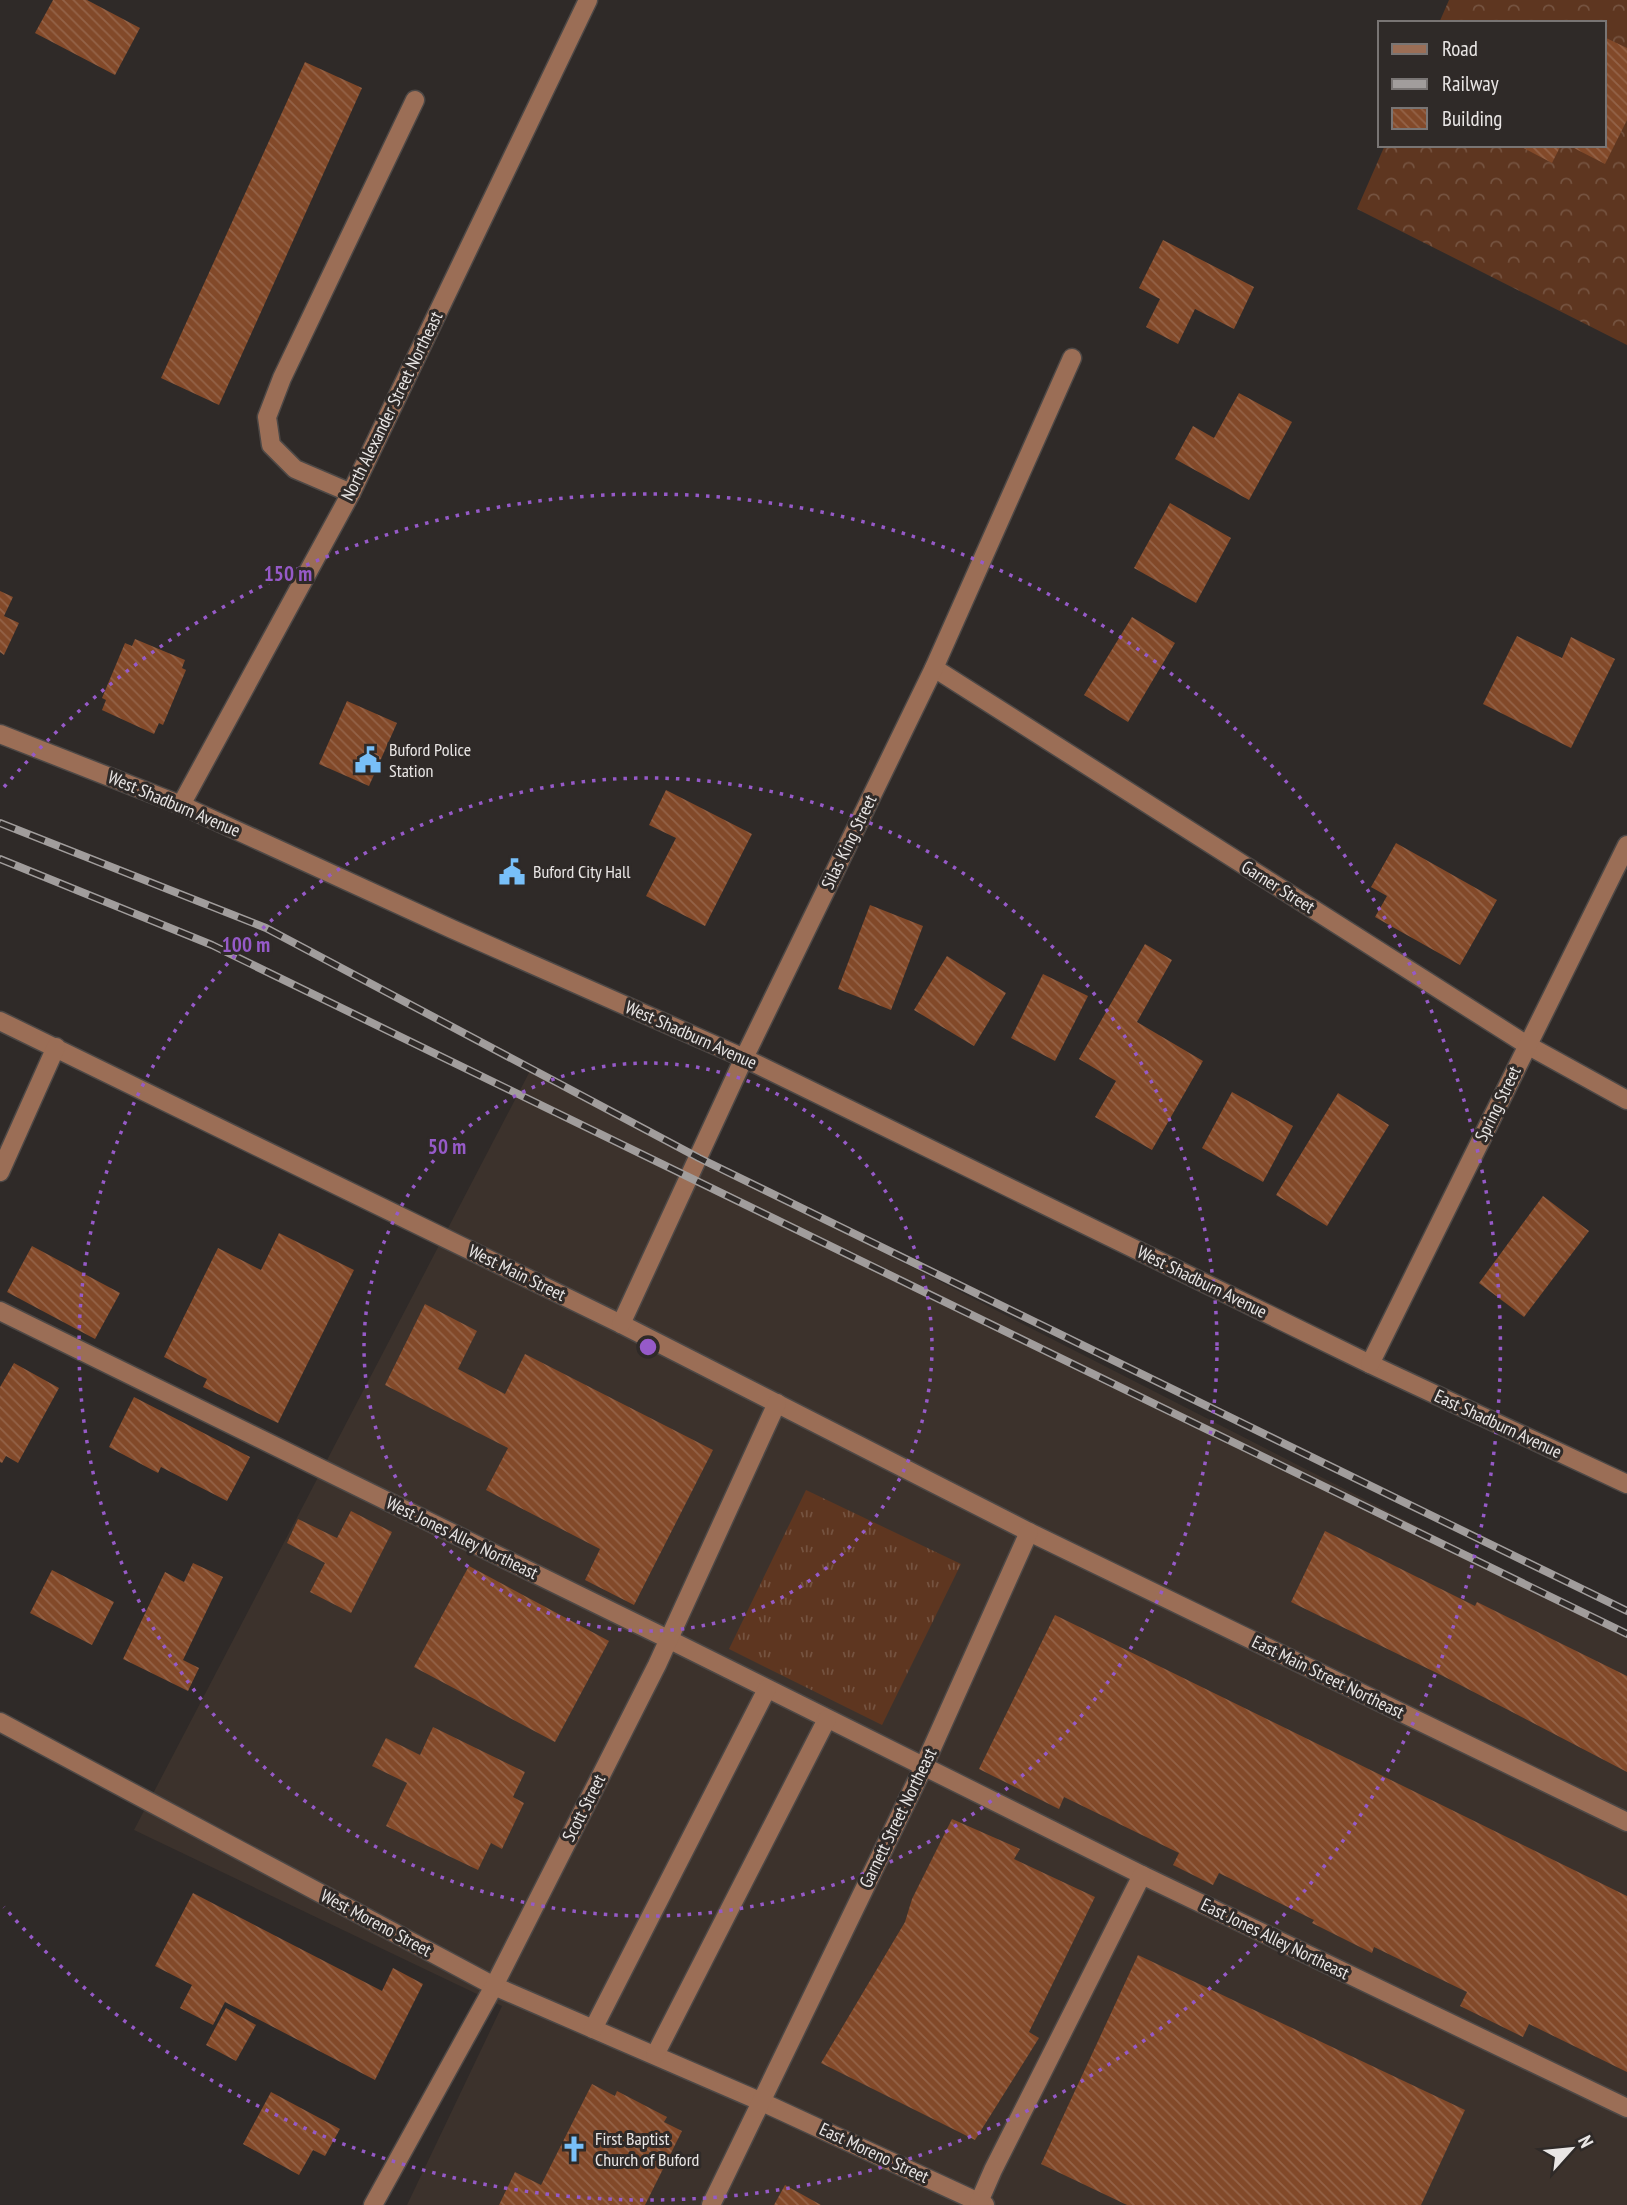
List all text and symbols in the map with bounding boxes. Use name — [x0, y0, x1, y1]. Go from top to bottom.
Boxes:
legend — [1378, 21, 1606, 147]
text: Road — [1442, 35, 1478, 62]
text: Railway — [1442, 70, 1499, 97]
text: Building — [1442, 105, 1502, 132]
street label: North Alexander Street Northeast — [336, 307, 447, 504]
text: 150 m — [264, 560, 312, 587]
place label: Buford Police Station — [389, 738, 471, 782]
public building icon: Buford Police Station — [353, 745, 383, 775]
street label: West Shadburn Avenue — [104, 765, 244, 842]
street label: Silas King Street — [816, 791, 881, 893]
street label: Garner Street — [1237, 855, 1319, 918]
public building icon: Buford City Hall — [497, 857, 527, 887]
place label: Buford City Hall — [533, 860, 631, 883]
text: 100 m — [222, 931, 270, 958]
street label: West Shadburn Avenue — [622, 995, 761, 1074]
street label: Spring Street — [1469, 1062, 1526, 1145]
text: 50 m — [428, 1133, 466, 1160]
street label: West Main Street — [465, 1239, 570, 1306]
street label: West Shadburn Avenue — [1134, 1240, 1271, 1323]
centre of rings — [636, 1335, 660, 1359]
street label: East Shadburn Avenue — [1431, 1384, 1565, 1463]
street label: West Jones Alley Northeast — [383, 1491, 542, 1584]
street label: East Main Street Northeast — [1248, 1630, 1408, 1723]
street label: Garnett Street Northeast — [854, 1744, 941, 1891]
street label: Scott Street — [557, 1770, 610, 1845]
street label: West Moreno Street — [317, 1884, 436, 1961]
street label: East Jones Alley Northeast — [1197, 1893, 1353, 1984]
north arrow — [1536, 2114, 1606, 2184]
street label: East Moreno Street — [816, 2117, 933, 2188]
place label: First Baptist Church of Buford — [595, 2127, 699, 2171]
text: N — [1573, 2131, 1599, 2151]
church icon: First Baptist Church of Buford — [559, 2134, 589, 2164]

